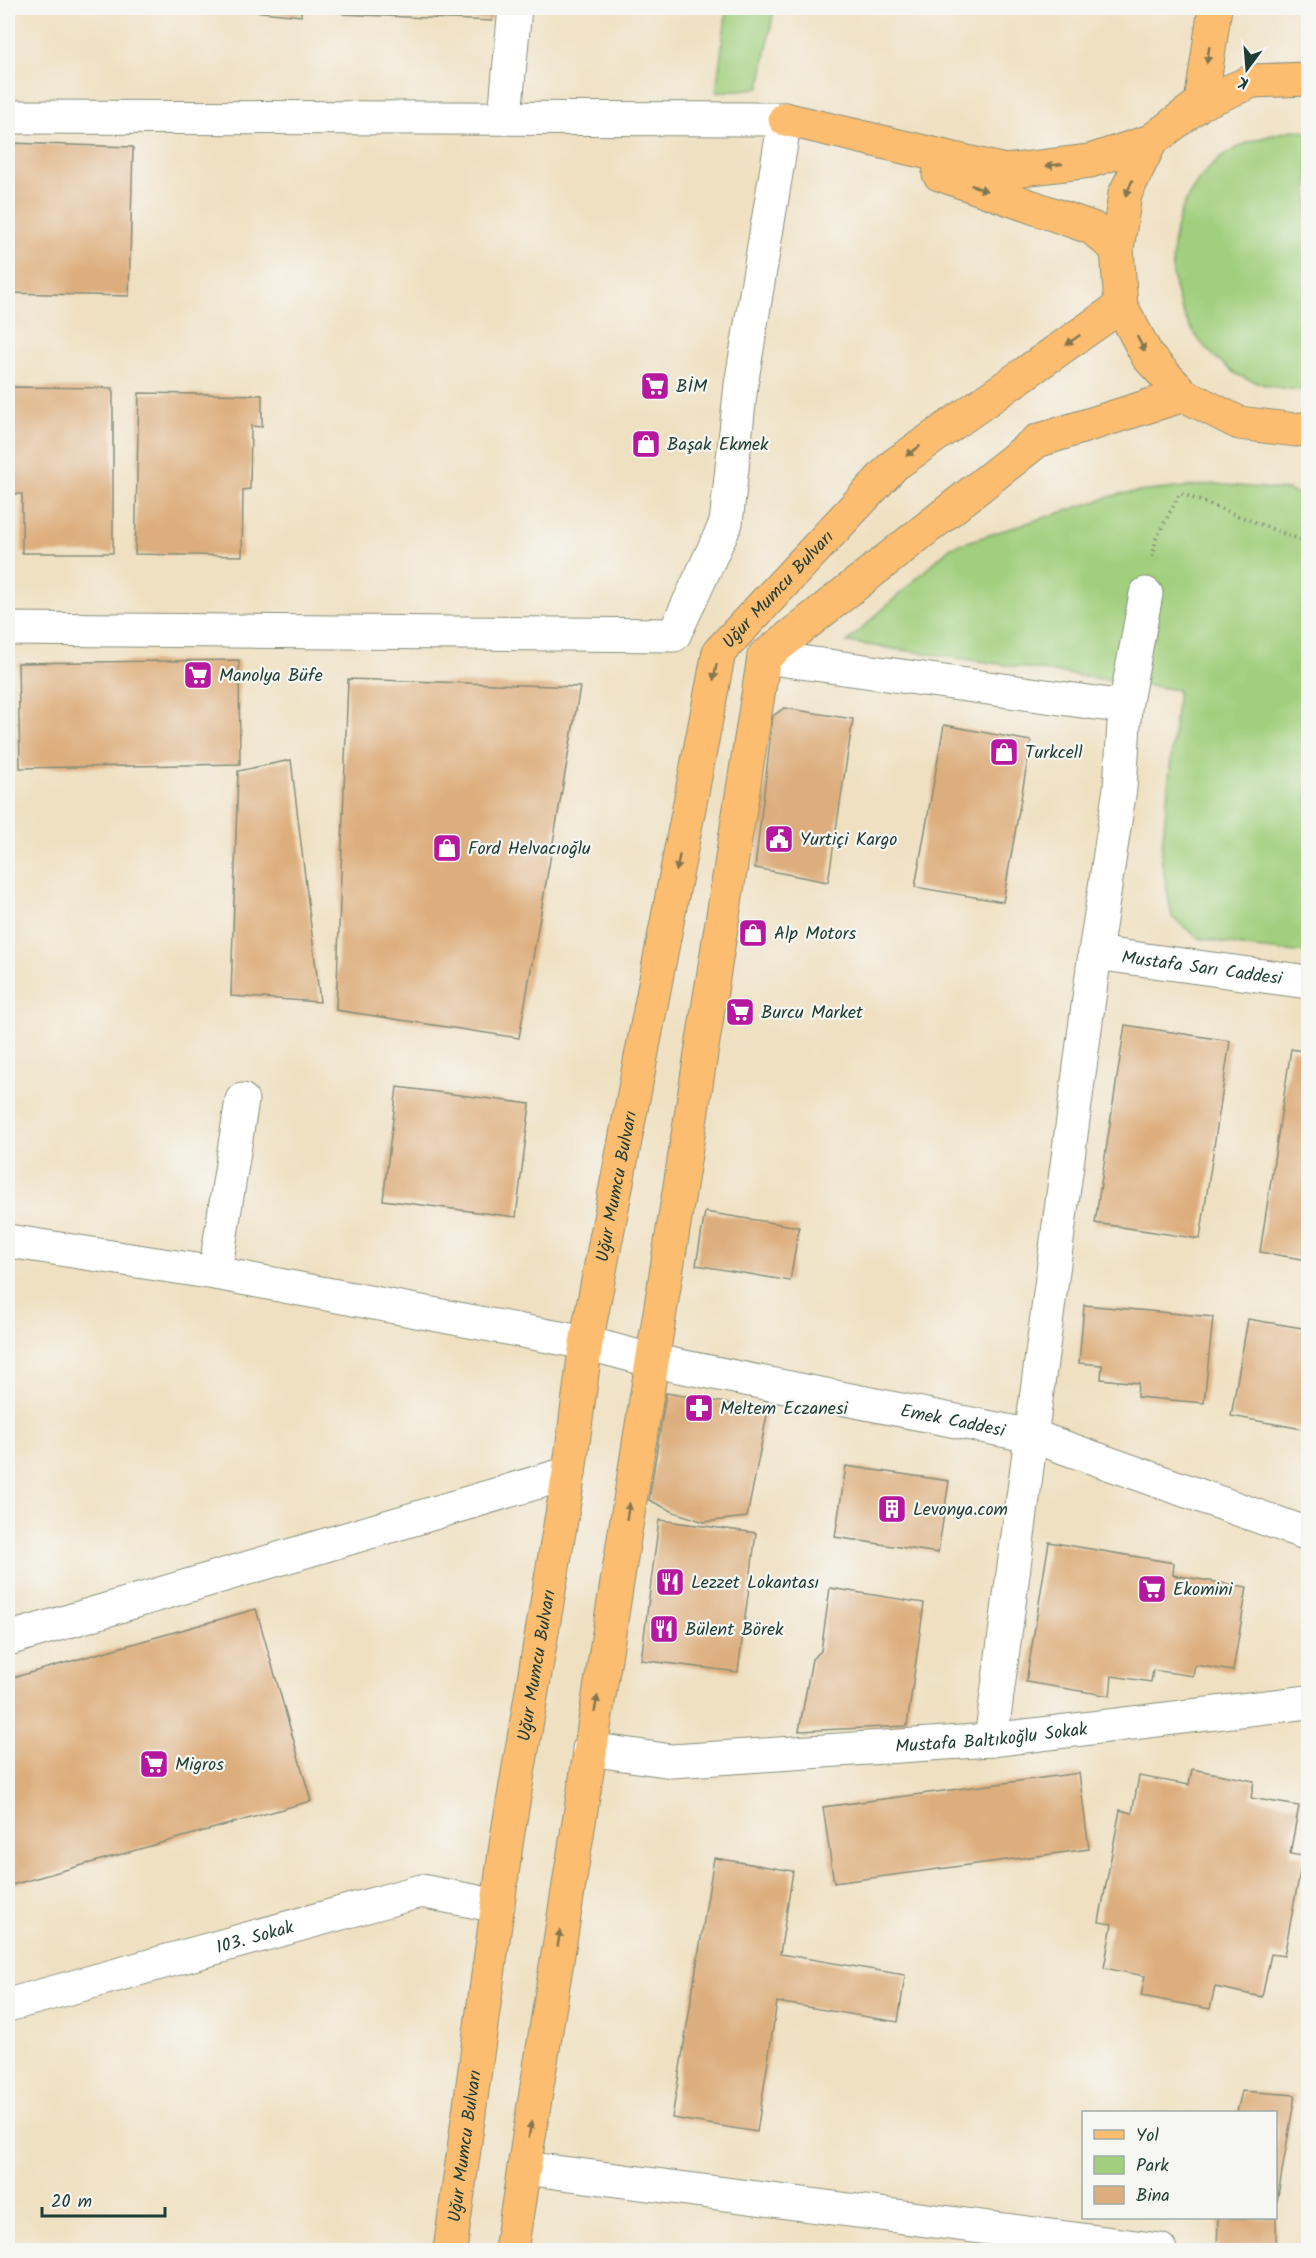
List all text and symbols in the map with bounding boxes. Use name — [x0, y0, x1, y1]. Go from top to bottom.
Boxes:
north arrow — [1217, 39, 1277, 99]
one-way arrow — [1203, 46, 1212, 65]
text: K — [1235, 69, 1251, 95]
one-way arrow — [1044, 160, 1063, 170]
one-way arrow — [1124, 179, 1134, 197]
one-way arrow — [970, 183, 988, 193]
one-way arrow — [1065, 334, 1081, 346]
one-way arrow — [1136, 336, 1146, 353]
supermarket icon: BİM — [639, 370, 671, 402]
place label: BİM — [676, 373, 708, 402]
shop icon: Başak Ekmek — [630, 428, 662, 460]
place label: Başak Ekmek — [667, 431, 769, 460]
one-way arrow — [905, 445, 921, 457]
street label: Uğur Mumcu Bulvarı — [716, 524, 842, 656]
supermarket icon: Manolya Büfe — [182, 659, 214, 691]
place label: Manolya Büfe — [219, 662, 323, 691]
one-way arrow — [710, 663, 719, 682]
shop icon: Turkcell — [988, 736, 1020, 768]
place label: Turkcell — [1025, 739, 1083, 768]
public building icon: Yurtiçi Kargo — [763, 823, 795, 855]
place label: Yurtiçi Kargo — [800, 826, 898, 855]
shop icon: Ford Helvacıoğlu — [431, 832, 463, 864]
place label: Ford Helvacıoğlu — [468, 835, 591, 864]
one-way arrow — [673, 854, 682, 873]
shop icon: Alp Motors — [737, 917, 769, 949]
place label: Alp Motors — [774, 920, 857, 949]
street label: Mustafa Sarı Caddesi — [1120, 944, 1285, 994]
supermarket icon: Burcu Market — [724, 996, 756, 1028]
place label: Burcu Market — [761, 999, 864, 1028]
street label: Uğur Mumcu Bulvarı — [589, 1108, 646, 1265]
pharmacy icon: Meltem Eczanesi — [683, 1392, 715, 1424]
place label: Meltem Eczanesi — [720, 1395, 849, 1424]
street label: Emek Caddesi — [898, 1397, 1008, 1446]
building icon: Levonya.com — [876, 1493, 908, 1525]
place label: Levonya.com — [913, 1496, 1008, 1525]
one-way arrow — [624, 1502, 633, 1521]
restaurant icon: Lezzet Lokantası — [654, 1566, 686, 1598]
place label: Lezzet Lokantası — [691, 1569, 819, 1598]
supermarket icon: Ekomini — [1136, 1573, 1168, 1605]
place label: Ekomini — [1173, 1576, 1233, 1605]
street label: Uğur Mumcu Bulvarı — [511, 1588, 565, 1744]
restaurant icon: Bülent Börek — [648, 1613, 680, 1645]
place label: Bülent Börek — [685, 1616, 784, 1645]
one-way arrow — [592, 1694, 601, 1713]
street label: Mustafa Baltıkoğlu Sokak — [894, 1715, 1090, 1762]
supermarket icon: Migros — [138, 1748, 170, 1780]
place label: Migros — [175, 1751, 224, 1780]
street label: 103. Sokak — [213, 1914, 298, 1963]
one-way arrow — [555, 1928, 564, 1947]
street label: Uğur Mumcu Bulvarı — [441, 2068, 491, 2224]
legend — [1082, 2111, 1277, 2219]
one-way arrow — [525, 2121, 534, 2140]
text: Yol — [1136, 2122, 1160, 2151]
text: Park — [1136, 2152, 1169, 2181]
scale bar — [42, 2180, 165, 2218]
text: Bina — [1136, 2182, 1170, 2211]
text: 20 m — [51, 2188, 92, 2217]

